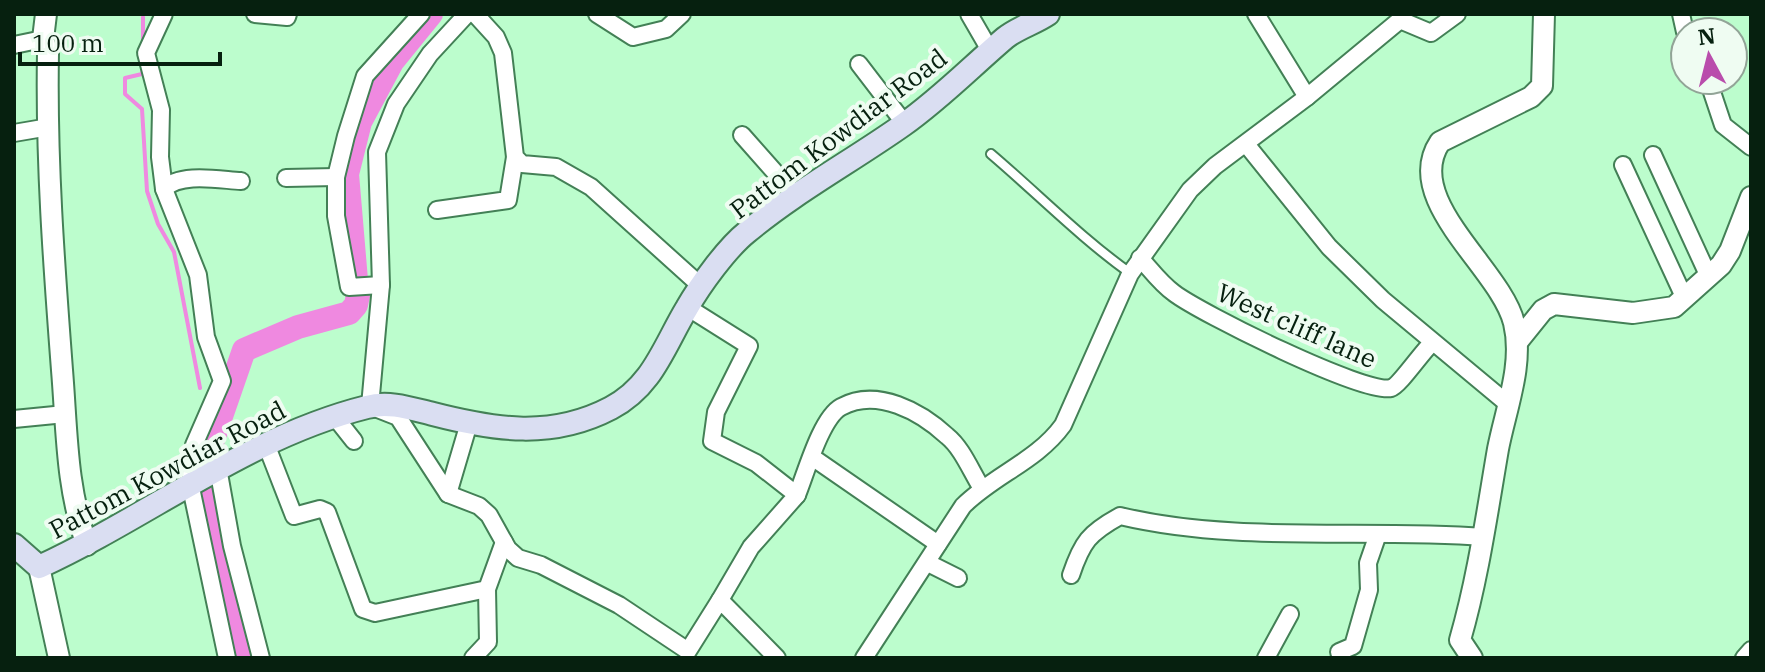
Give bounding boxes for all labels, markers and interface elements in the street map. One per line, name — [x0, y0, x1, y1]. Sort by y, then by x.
scale bar — [20, 16, 220, 66]
north arrow — [1669, 16, 1749, 96]
text: N — [1696, 20, 1717, 51]
text: 100 m — [32, 27, 104, 59]
street label: Pattom Kowdiar Road — [723, 40, 953, 226]
street label: West cliff lane — [1212, 275, 1382, 375]
street label: Pattom Kowdiar Road — [43, 392, 291, 546]

